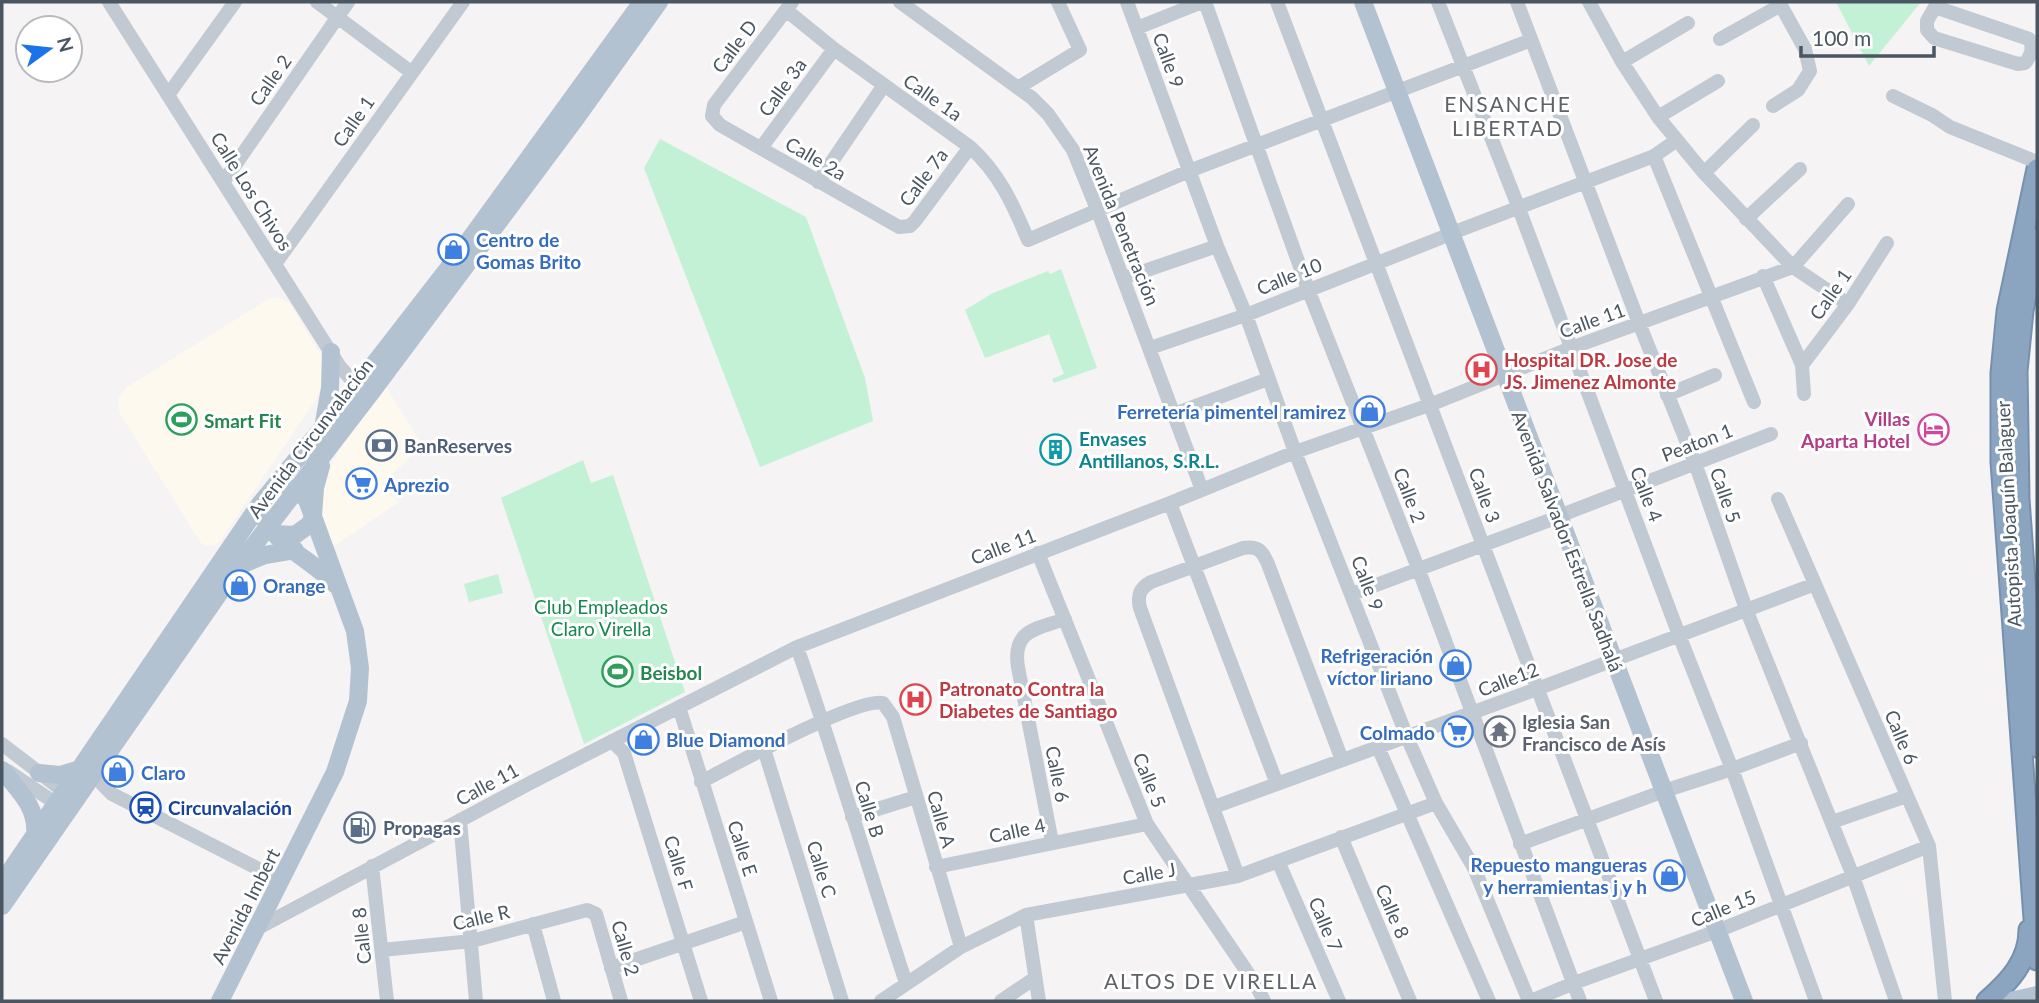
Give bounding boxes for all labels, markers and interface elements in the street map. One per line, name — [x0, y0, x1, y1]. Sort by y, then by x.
north arrow — [14, 14, 84, 84]
scale bar — [1801, 14, 1934, 58]
street label: Calle D — [707, 15, 761, 77]
text: 100 m — [1812, 25, 1871, 50]
street label: Calle 9 — [1148, 29, 1190, 91]
text: N — [53, 34, 79, 55]
street label: Calle 2 — [244, 50, 296, 110]
street label: Calle 3a — [753, 53, 811, 121]
street label: Calle 1a — [899, 69, 967, 125]
street label: Calle 1 — [327, 91, 379, 151]
district label: ENSANCHE LIBERTAD — [1444, 91, 1572, 140]
street label: Calle Los Chivos — [206, 128, 298, 254]
street label: Calle 2a — [781, 131, 851, 185]
street label: Avenida Penetración — [1079, 141, 1165, 309]
street label: Calle 7a — [894, 144, 952, 210]
place label: Centro de Gomas Brito — [476, 228, 581, 273]
shop icon: Centro de Gomas Brito — [436, 233, 470, 267]
street label: Calle 10 — [1253, 253, 1325, 299]
street label: Calle 1 — [1804, 264, 1856, 324]
street label: Calle 11 — [1556, 298, 1628, 342]
place label: Hospital DR. Jose de JS. Jimenez Almonte — [1504, 348, 1677, 393]
hospital icon: Hospital DR. Jose de JS. Jimenez Almonte — [1464, 353, 1498, 387]
street label: Avenida Circunvalación — [243, 354, 377, 522]
shop icon: Ferretería pimentel ramirez — [1352, 394, 1386, 428]
place label: Ferretería pimentel ramirez — [1117, 400, 1346, 423]
street label: Autopista Joaquín Balaguer — [1991, 400, 2025, 628]
sports icon: Smart Fit — [164, 403, 198, 437]
street label: Avenida Salvador Estrella Sadhalá — [1508, 407, 1628, 675]
place label: Villas Aparta Hotel — [1800, 407, 1910, 452]
place label: Smart Fit — [204, 409, 281, 432]
hotel icon: Villas Aparta Hotel — [1916, 412, 1950, 446]
street label: Peaton 1 — [1658, 418, 1736, 466]
place label: Envases Antillanos, S.R.L. — [1078, 427, 1219, 472]
bank icon: BanReserves — [364, 428, 398, 462]
building icon: Envases Antillanos, S.R.L. — [1039, 432, 1073, 466]
place label: BanReserves — [404, 434, 512, 457]
street label: Calle 4 — [1626, 463, 1668, 525]
street label: Calle 2 — [1389, 464, 1431, 526]
street label: Calle 3 — [1464, 464, 1506, 526]
street label: Calle 5 — [1706, 464, 1746, 526]
supermarket icon: Aprezio — [344, 467, 378, 501]
place label: Aprezio — [383, 473, 449, 496]
street label: Calle 11 — [967, 523, 1039, 569]
street label: Calle 9 — [1347, 552, 1389, 614]
shop icon: Orange — [223, 568, 257, 602]
place label: Orange — [263, 574, 326, 597]
park label: Club Empleados Claro Virella — [534, 595, 668, 640]
place label: Refrigeración víctor liriano — [1320, 644, 1433, 689]
shop icon: Refrigeración víctor liriano — [1439, 649, 1473, 683]
sports icon: Beisbol — [600, 655, 634, 689]
street label: Calle12 — [1474, 657, 1542, 701]
place label: Beisbol — [640, 661, 702, 684]
place label: Patronato Contra la Diabetes de Santiago — [939, 677, 1117, 722]
hospital icon: Patronato Contra la Diabetes de Santiago — [899, 682, 933, 716]
street label: Calle 6 — [1880, 706, 1924, 768]
place label: Iglesia San Francisco de Asís — [1522, 710, 1666, 755]
supermarket icon: Colmado — [1441, 715, 1475, 749]
temple icon: Iglesia San Francisco de Asís — [1482, 715, 1516, 749]
place label: Colmado — [1360, 721, 1435, 744]
shop icon: Blue Diamond — [626, 722, 660, 756]
place label: Blue Diamond — [666, 728, 786, 751]
street label: Calle 6 — [1041, 744, 1075, 804]
street label: Calle 5 — [1129, 749, 1171, 811]
shop icon: Claro — [101, 755, 135, 789]
street label: Calle 11 — [452, 758, 522, 810]
place label: Claro — [141, 761, 186, 784]
street label: Calle B — [850, 778, 890, 840]
street label: Calle A — [923, 788, 961, 850]
station icon: Circunvalación — [128, 790, 162, 824]
place label: Circunvalación — [168, 796, 292, 819]
fuel station icon: Propagas — [343, 810, 377, 844]
street label: Calle 4 — [987, 813, 1047, 847]
place label: Propagas — [383, 816, 461, 839]
street label: Calle E — [723, 817, 763, 879]
street label: Calle F — [660, 833, 698, 894]
street label: Calle C — [802, 838, 842, 901]
street label: Avenida Imbert — [206, 844, 284, 968]
place label: Repuesto mangueras y herramientas j y h — [1471, 853, 1647, 898]
street label: Calle J — [1121, 857, 1177, 889]
shop icon: Repuesto mangueras y herramientas j y h — [1653, 858, 1687, 892]
street label: Calle 8 — [1371, 880, 1415, 942]
street label: Calle 15 — [1687, 885, 1759, 931]
street label: Calle 7 — [1304, 893, 1348, 955]
street label: Calle R — [450, 899, 512, 935]
street label: Calle 8 — [347, 906, 375, 966]
street label: Calle 2 — [607, 917, 645, 979]
district label: ALTOS DE VIRELLA — [1104, 968, 1318, 993]

